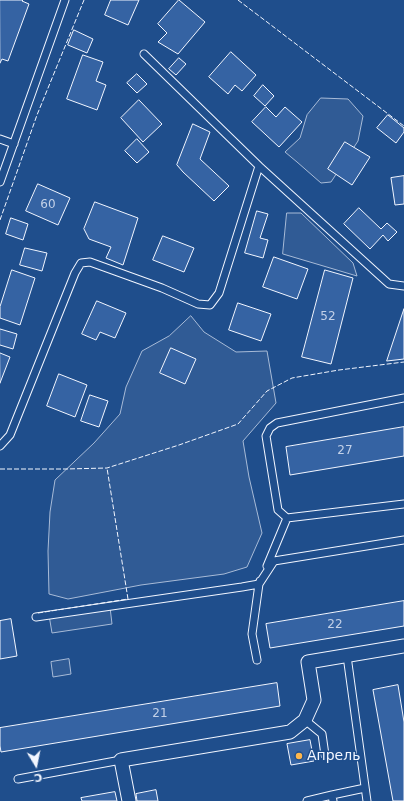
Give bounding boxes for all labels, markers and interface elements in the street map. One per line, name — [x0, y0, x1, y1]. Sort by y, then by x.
house number: 60 — [40, 198, 56, 212]
house number: 52 — [320, 310, 336, 324]
house number: 27 — [337, 444, 353, 458]
house number: 22 — [327, 618, 343, 632]
house number: 21 — [152, 707, 168, 721]
north arrow — [16, 745, 56, 785]
place label: Апрель — [307, 748, 360, 764]
marker: Апрель — [294, 751, 304, 761]
text: С — [33, 770, 43, 784]

